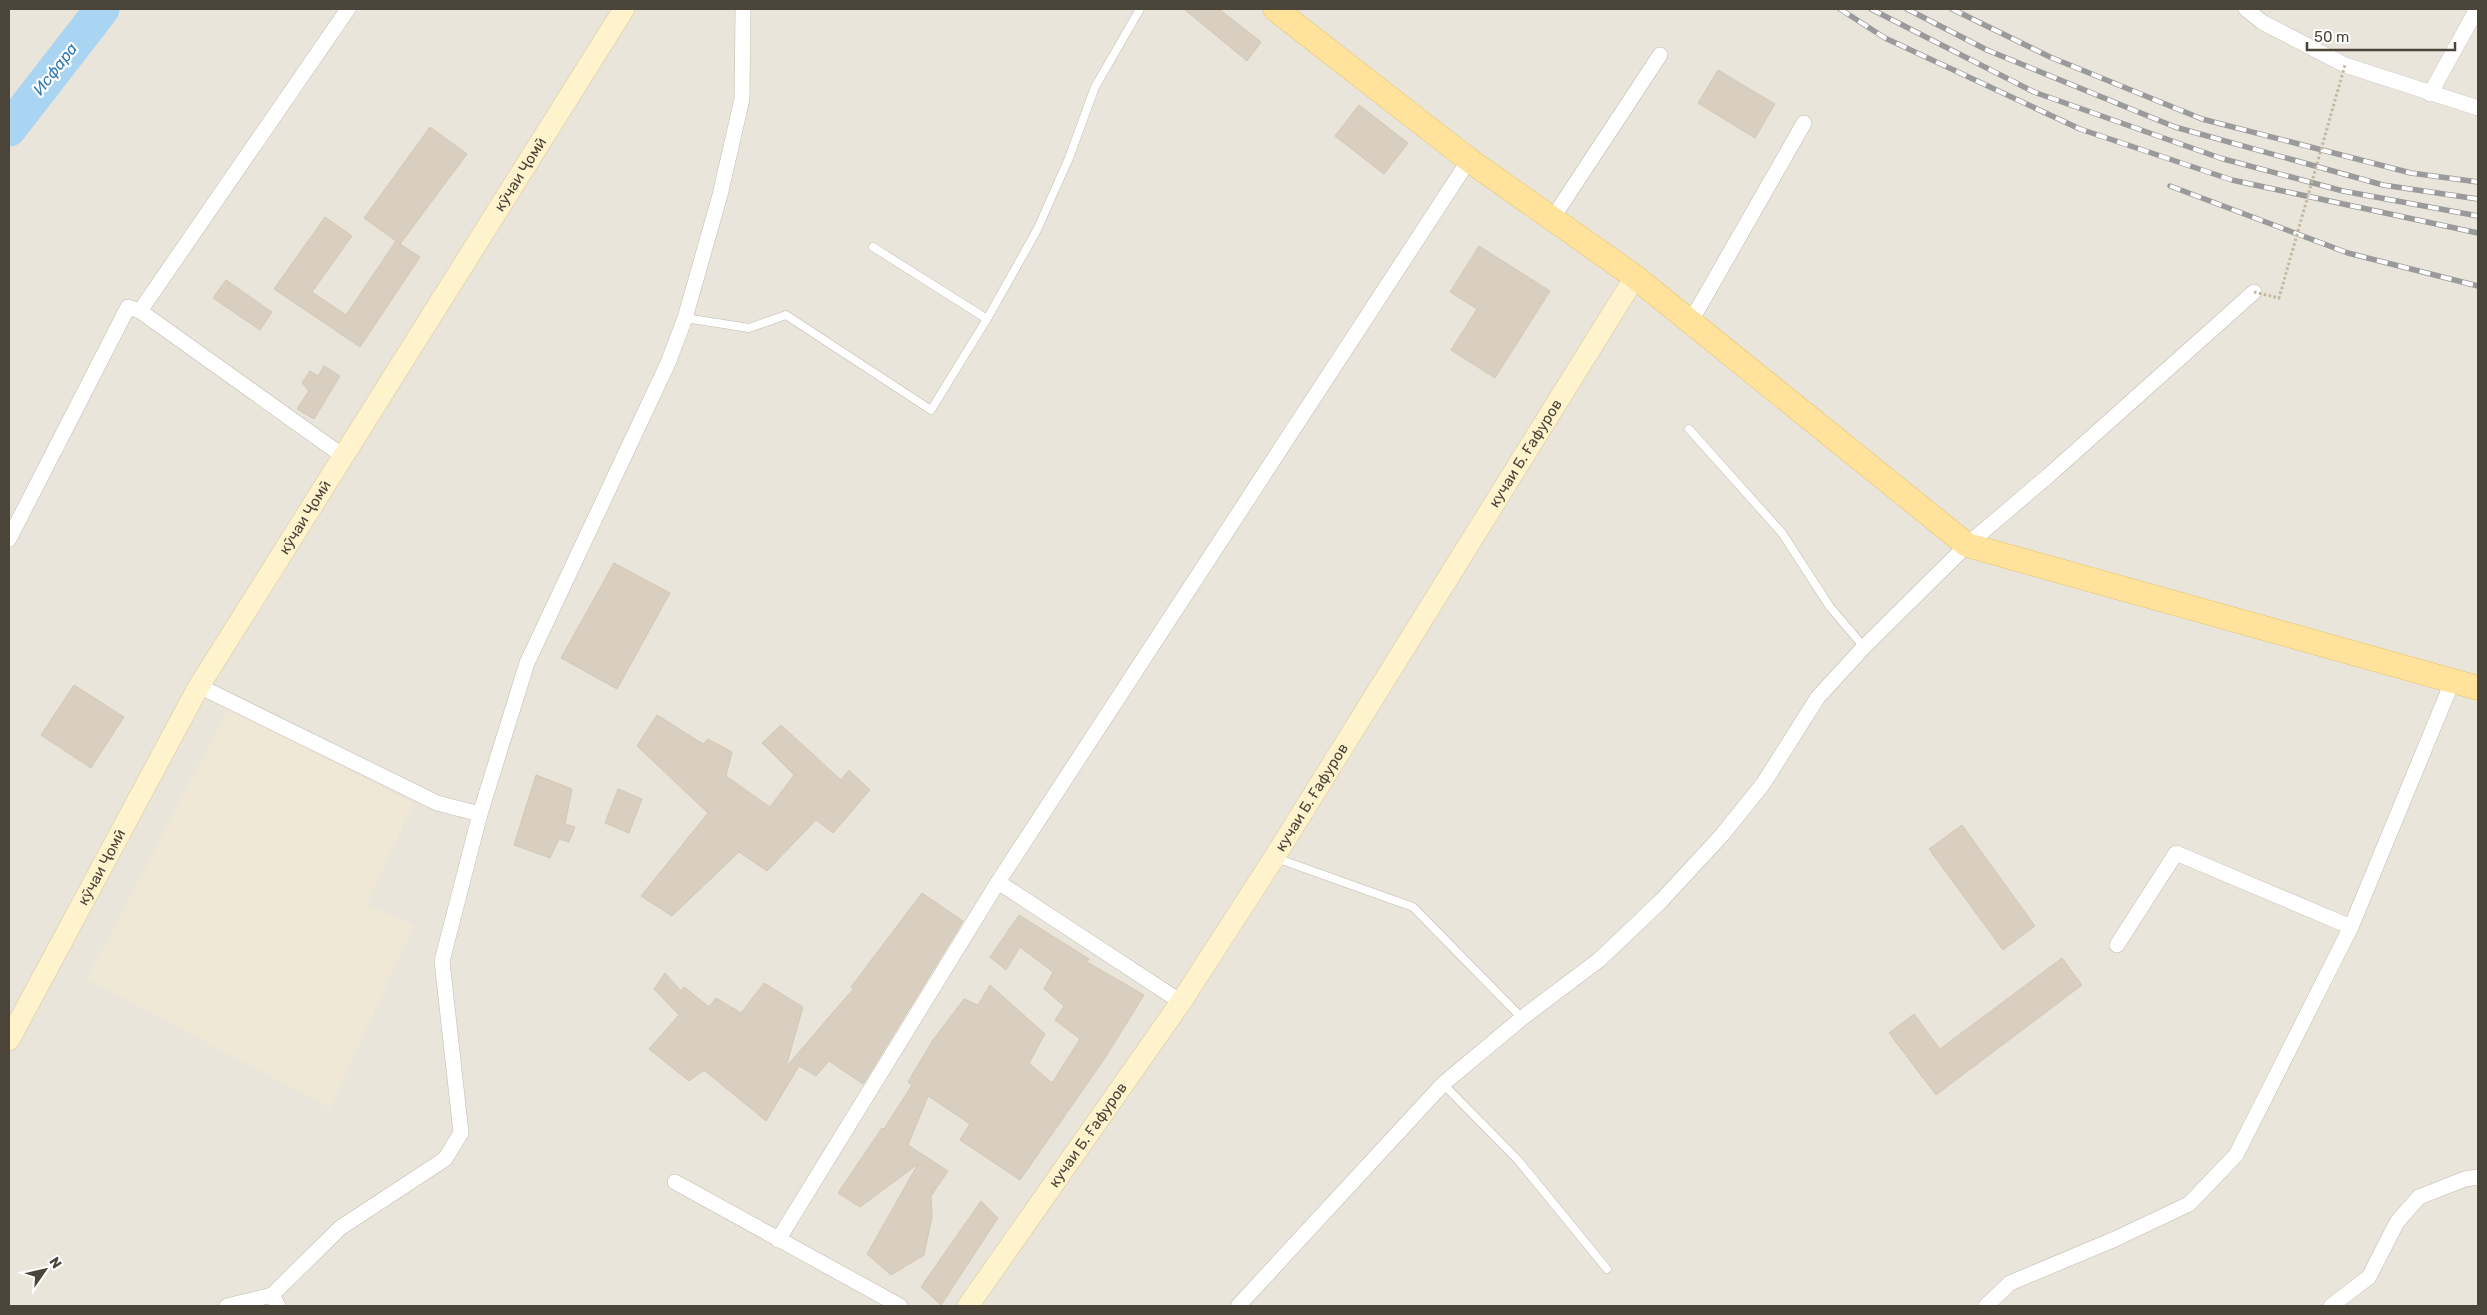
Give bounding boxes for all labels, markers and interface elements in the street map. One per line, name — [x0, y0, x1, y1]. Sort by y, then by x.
scale bar — [2307, 20, 2454, 52]
text: 50 m — [2314, 28, 2349, 46]
water label: Исфара — [29, 39, 81, 99]
street label: кӯчаи Ҷомӣ — [490, 134, 550, 215]
street label: кучаи Б. Ғафуров — [1485, 396, 1566, 511]
street label: кӯчаи Ҷомӣ — [275, 477, 335, 558]
street label: кучаи Б. Ғафуров — [1271, 740, 1352, 855]
street label: кӯчаи Ҷомӣ — [74, 826, 129, 908]
street label: кучаи Б. Ғафуров — [1045, 1079, 1131, 1191]
north arrow — [20, 1245, 70, 1295]
text: N — [45, 1254, 65, 1272]

